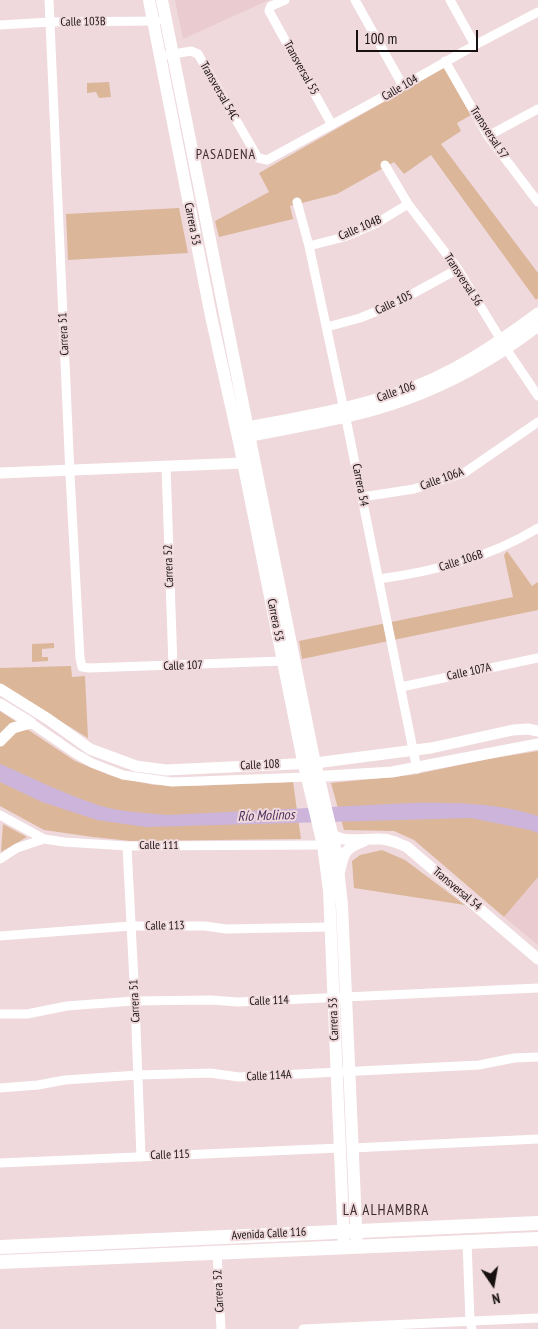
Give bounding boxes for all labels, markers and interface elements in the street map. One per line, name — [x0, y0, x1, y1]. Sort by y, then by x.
street label: Calle 103B — [60, 14, 106, 30]
scale bar — [358, 20, 480, 52]
text: 100 m — [364, 29, 397, 48]
street label: Transversal 55 — [280, 38, 322, 98]
street label: Transversal 54C — [196, 59, 242, 123]
street label: Calle 104 — [379, 72, 421, 104]
street label: Transversal 57 — [467, 104, 511, 162]
district label: PASADENA — [195, 147, 257, 163]
street label: Carrera 53 — [181, 201, 203, 247]
street label: Calle 104B — [336, 213, 384, 243]
street label: Transversal 56 — [441, 251, 485, 309]
street label: Calle 105 — [373, 288, 415, 318]
street label: Carrera 51 — [56, 312, 72, 356]
street label: Calle 106 — [375, 379, 417, 405]
street label: Carrera 54 — [349, 462, 371, 508]
street label: Calle 106A — [418, 465, 466, 493]
street label: Carrera 52 — [161, 544, 177, 588]
street label: Calle 106B — [437, 547, 485, 575]
street label: Carrera 53 — [264, 597, 286, 643]
street label: Calle 107 — [163, 658, 203, 674]
street label: Calle 107A — [446, 660, 492, 684]
street label: Calle 108 — [240, 757, 280, 773]
water label: Río Molinos — [237, 807, 295, 825]
street label: Calle 111 — [139, 839, 179, 853]
street label: Transversal 54 — [430, 864, 484, 914]
street label: Calle 113 — [145, 918, 185, 934]
street label: Carrera 51 — [127, 979, 143, 1023]
street label: Calle 114 — [249, 993, 289, 1009]
street label: Carrera 53 — [326, 997, 342, 1041]
street label: Calle 114A — [246, 1068, 292, 1084]
street label: Calle 115 — [150, 1147, 190, 1163]
district label: LA ALHAMBRA — [341, 1202, 431, 1220]
street label: Avenida Calle 116 — [231, 1225, 307, 1243]
north arrow — [468, 1259, 518, 1309]
street label: Carrera 52 — [211, 1269, 227, 1313]
text: N — [491, 1289, 502, 1308]

